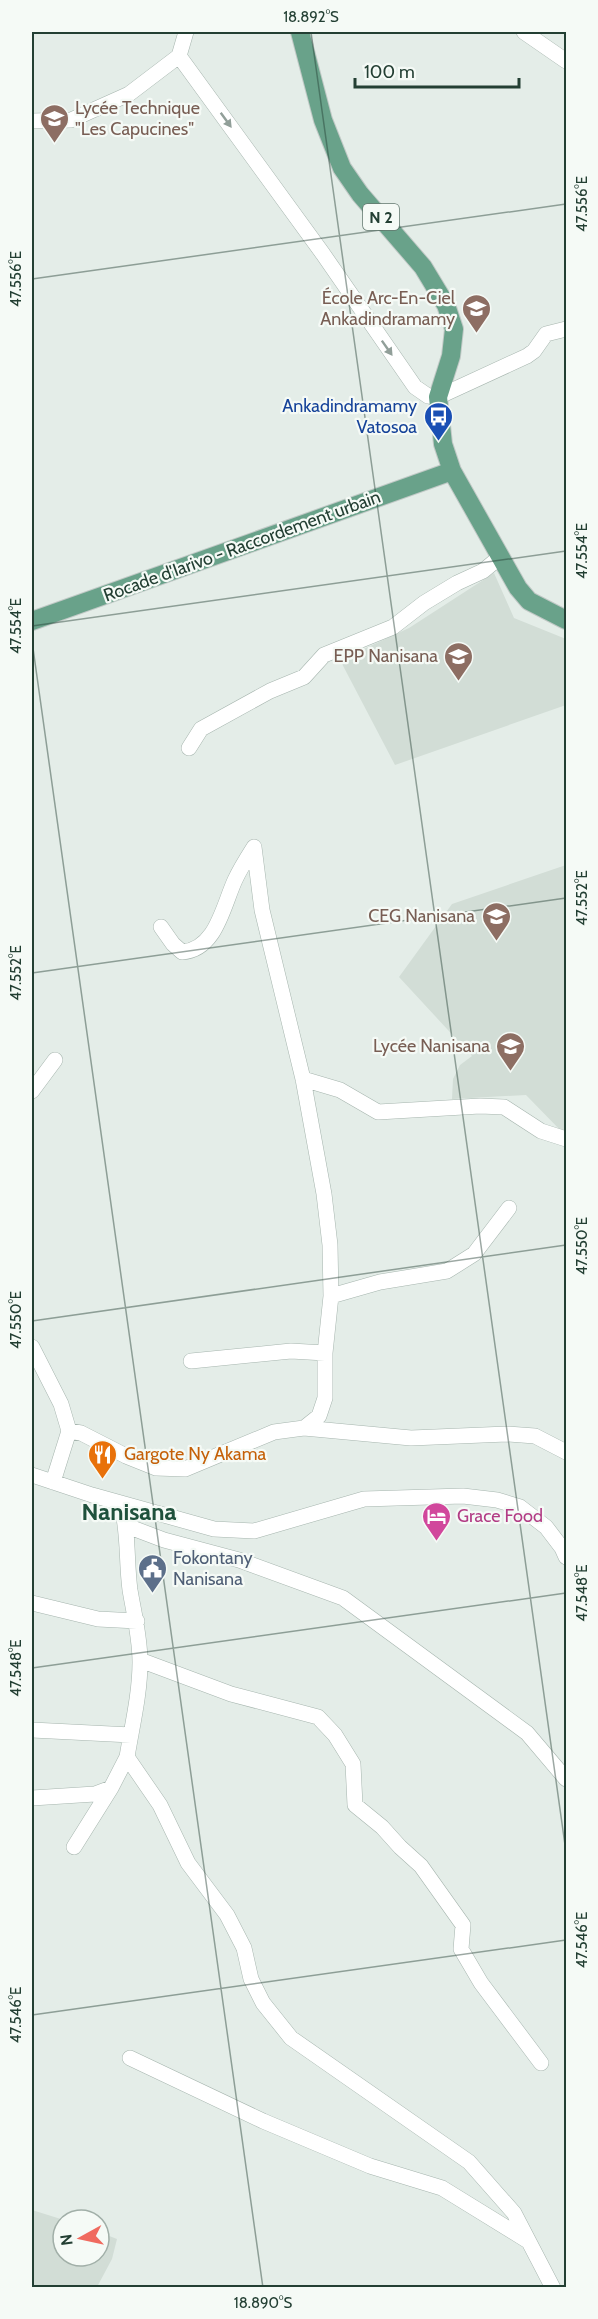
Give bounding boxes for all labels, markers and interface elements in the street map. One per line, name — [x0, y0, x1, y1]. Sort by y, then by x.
text: 18.892°S — [283, 8, 339, 26]
scale bar — [355, 51, 518, 89]
text: 100 m — [364, 61, 415, 83]
place label: Lycée Technique "Les Capucines" — [75, 97, 200, 140]
school or university icon: Lycée Technique "Les Capucines" — [38, 102, 70, 144]
one-way arrow — [220, 112, 232, 128]
text: 47.556°E — [573, 176, 591, 232]
road number: N 2 — [363, 204, 399, 230]
text: 47.556°E — [7, 251, 25, 307]
place label: École Arc-En-Ciel Ankadindramamy — [320, 287, 456, 330]
school or university icon: École Arc-En-Ciel Ankadindramamy — [460, 292, 492, 334]
one-way arrow — [381, 340, 392, 356]
place label: Ankadindramamy Vatosoa — [282, 395, 417, 438]
bus stop icon: Ankadindramamy Vatosoa — [422, 400, 454, 442]
street label: Rocade d'Iarivo - Raccordement urbain — [100, 486, 384, 606]
text: 47.554°E — [573, 523, 591, 579]
text: 47.554°E — [7, 598, 25, 654]
school or university icon: EPP Nanisana — [443, 640, 475, 682]
place label: EPP Nanisana — [334, 645, 438, 667]
text: 47.552°E — [573, 870, 591, 926]
school or university icon: CEG Nanisana — [480, 900, 512, 942]
place label: CEG Nanisana — [368, 905, 475, 927]
text: 47.552°E — [7, 945, 25, 1001]
school or university icon: Lycée Nanisana — [495, 1030, 527, 1072]
place label: Lycée Nanisana — [373, 1035, 490, 1057]
text: 47.550°E — [573, 1217, 591, 1275]
text: 47.550°E — [7, 1291, 25, 1349]
restaurant icon: Gargote Ny Akama — [87, 1438, 119, 1480]
place label: Gargote Ny Akama — [124, 1443, 266, 1465]
district label: Nanisana — [82, 1497, 177, 1526]
hotel icon: Grace Food — [420, 1500, 452, 1542]
place label: Grace Food — [457, 1505, 543, 1527]
place label: Fokontany Nanisana — [173, 1547, 253, 1590]
public building icon: Fokontany Nanisana — [136, 1552, 168, 1594]
text: 47.548°E — [573, 1564, 591, 1622]
text: 47.548°E — [7, 1639, 25, 1697]
text: 47.546°E — [573, 1912, 591, 1968]
text: 47.546°E — [7, 1987, 25, 2043]
north arrow — [51, 2208, 111, 2268]
text: N — [56, 2233, 77, 2247]
text: 18.890°S — [234, 2294, 292, 2312]

